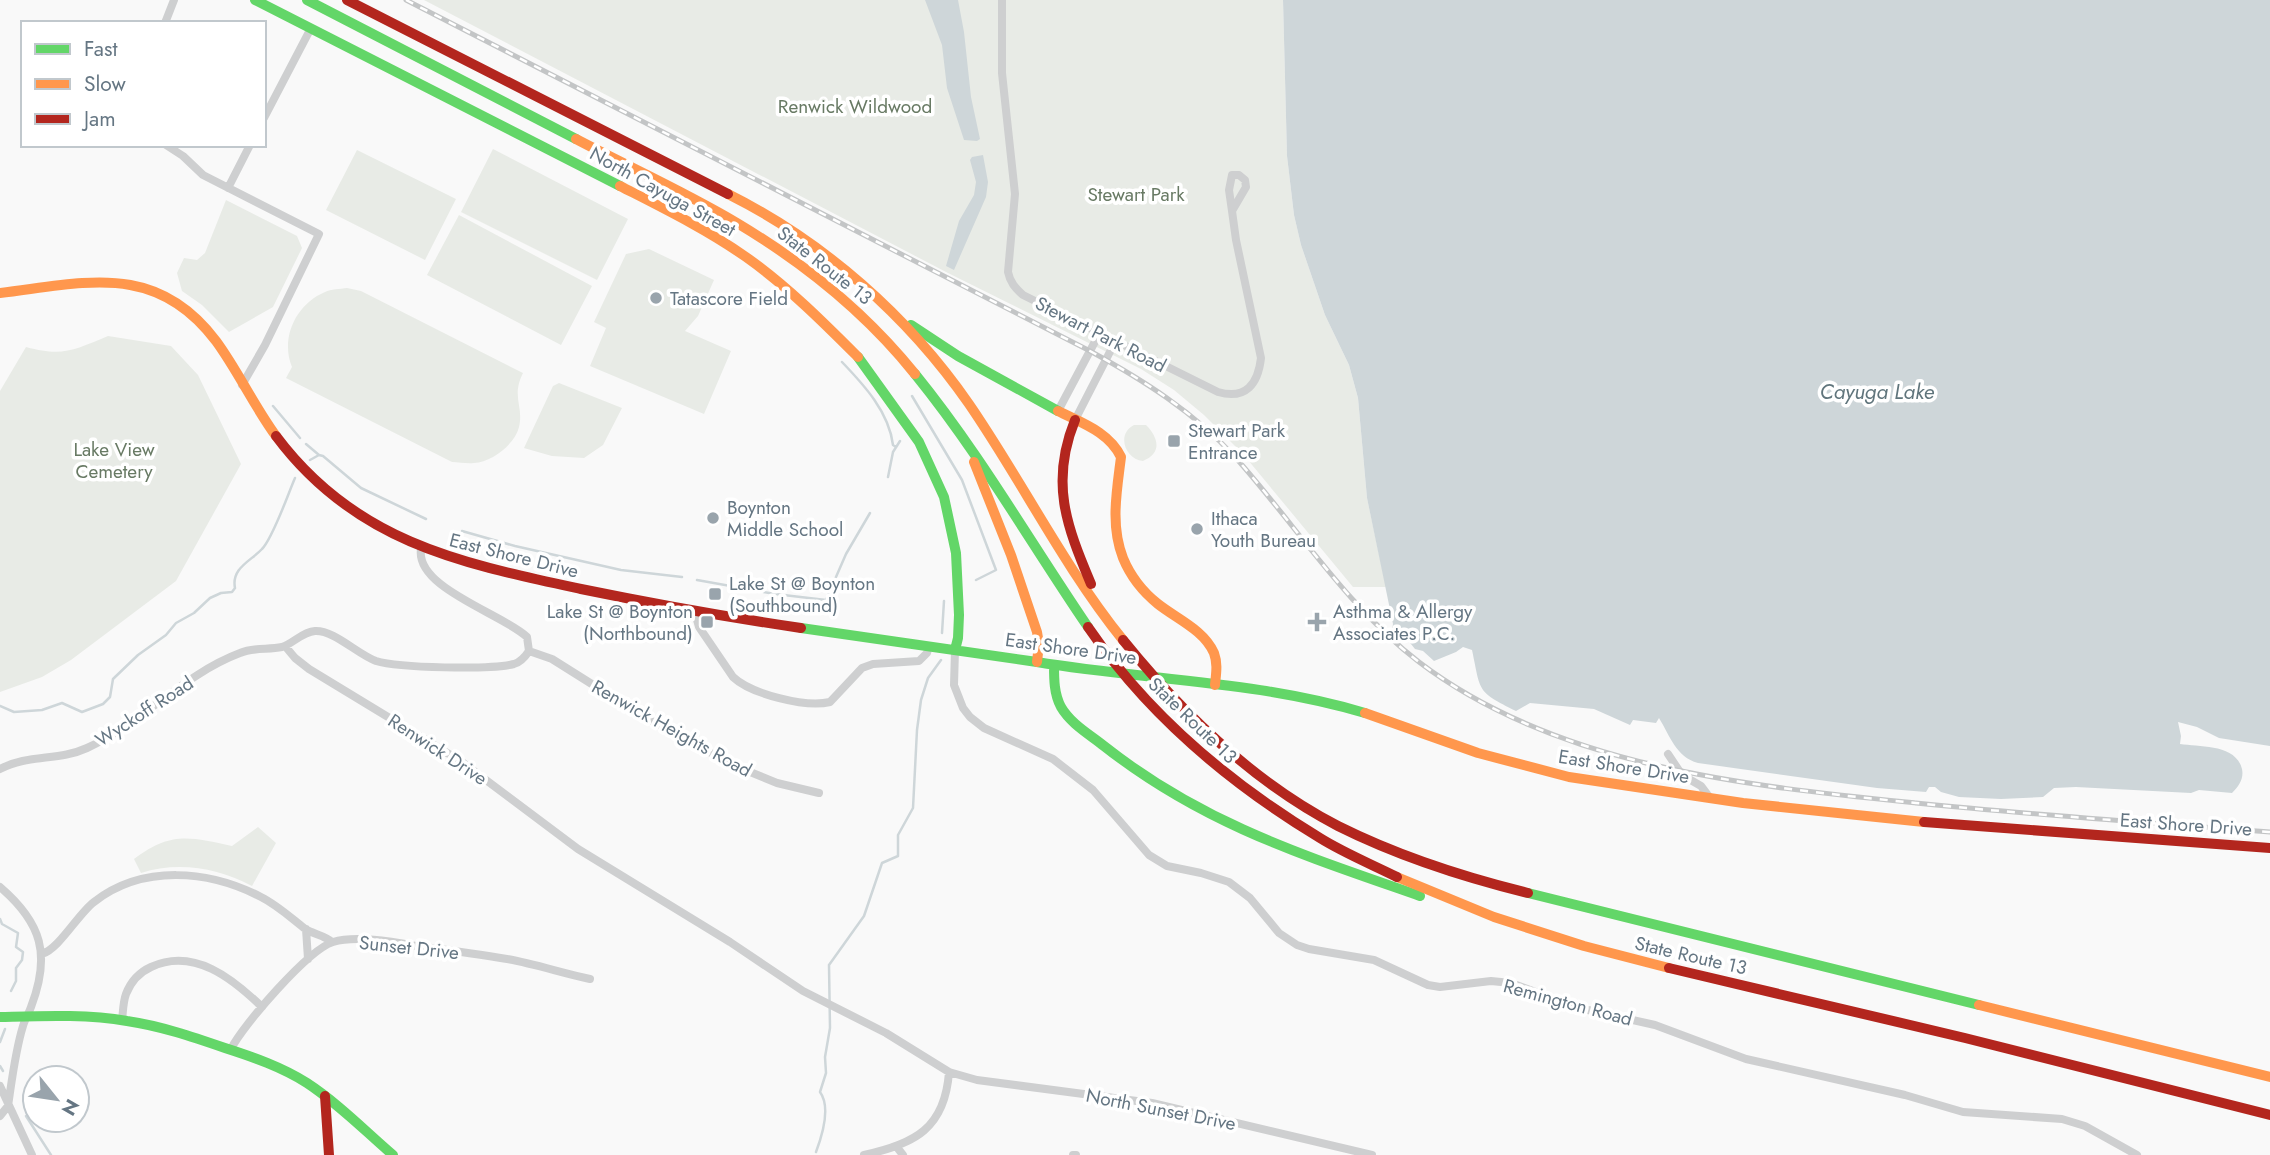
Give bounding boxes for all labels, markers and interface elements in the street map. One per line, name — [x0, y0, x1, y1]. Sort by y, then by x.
legend — [21, 21, 266, 147]
text: Fast — [84, 34, 117, 64]
text: Slow — [84, 69, 126, 99]
park label: Renwick Wildwood — [778, 93, 932, 120]
text: Jam — [81, 104, 116, 134]
street label: North Cayuga Street — [585, 140, 741, 243]
park label: Stewart Park — [1087, 181, 1185, 208]
street label: State Route 13 — [771, 220, 878, 311]
place label: Tatascore Field — [670, 285, 788, 312]
marker: Tatascore Field — [648, 290, 664, 306]
street label: Stewart Park Road — [1031, 290, 1171, 379]
water label: Cayuga Lake — [1820, 377, 1935, 407]
place label: Stewart Park Entrance — [1188, 417, 1286, 466]
marker: Stewart Park Entrance — [1166, 433, 1182, 449]
park label: Lake View Cemetery — [73, 436, 155, 485]
place label: Boynton Middle School — [727, 494, 843, 543]
place label: Ithaca Youth Bureau — [1211, 505, 1316, 554]
marker: Boynton Middle School — [705, 510, 721, 526]
marker: Ithaca Youth Bureau — [1189, 521, 1205, 537]
street label: East Shore Drive — [446, 526, 581, 585]
place label: Lake St @ Boynton (Southbound) — [729, 570, 875, 619]
marker: Lake St @ Boynton (Southbound) — [707, 586, 723, 602]
place label: Lake St @ Boynton (Northbound) — [547, 598, 693, 647]
place label: Asthma & Allergy Associates P.C. — [1333, 598, 1473, 647]
marker: Asthma & Allergy Associates P.C. — [1307, 612, 1327, 632]
marker: Lake St @ Boynton (Northbound) — [699, 614, 715, 630]
street label: East Shore Drive — [1004, 626, 1138, 671]
street label: Wyckoff Road — [90, 670, 199, 753]
street label: State Route 13 — [1142, 671, 1243, 770]
street label: Renwick Heights Road — [587, 673, 757, 784]
street label: Renwick Drive — [383, 707, 493, 792]
street label: East Shore Drive — [1557, 743, 1692, 790]
street label: East Shore Drive — [2119, 806, 2253, 843]
street label: Sunset Drive — [358, 929, 460, 966]
street label: State Route 13 — [1632, 929, 1750, 981]
street label: Remington Road — [1500, 972, 1635, 1033]
north arrow — [21, 1064, 91, 1134]
street label: North Sunset Drive — [1084, 1082, 1238, 1137]
text: N — [55, 1094, 86, 1121]

